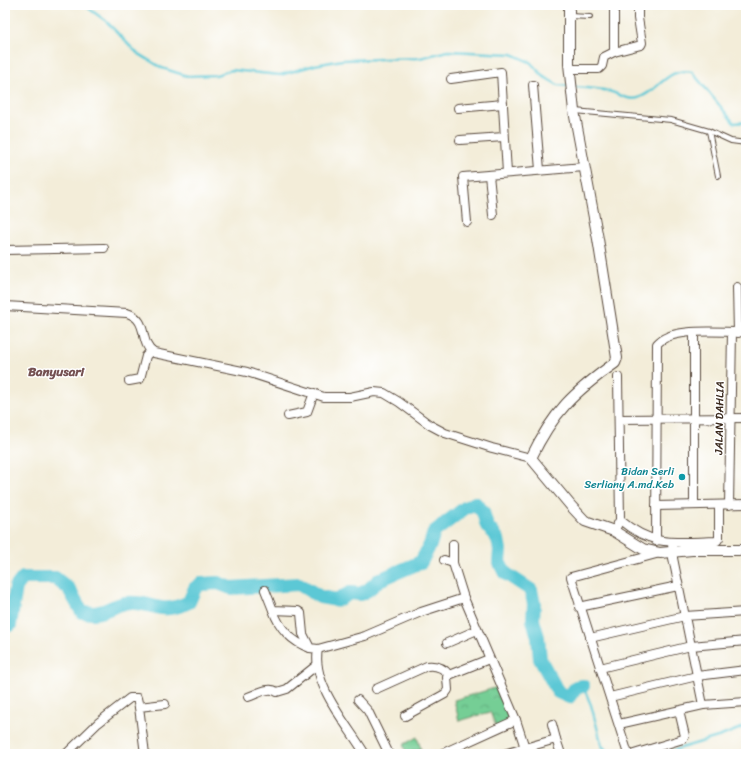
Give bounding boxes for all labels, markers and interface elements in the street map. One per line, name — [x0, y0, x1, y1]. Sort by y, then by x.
district label: Banyusari — [28, 360, 86, 383]
street label: JALAN DAHLIA — [709, 381, 730, 456]
place label: Bidan Serli Serliany A.md.Keb — [584, 462, 675, 494]
marker: Bidan Serli Serliany A.md.Keb — [677, 472, 687, 482]

